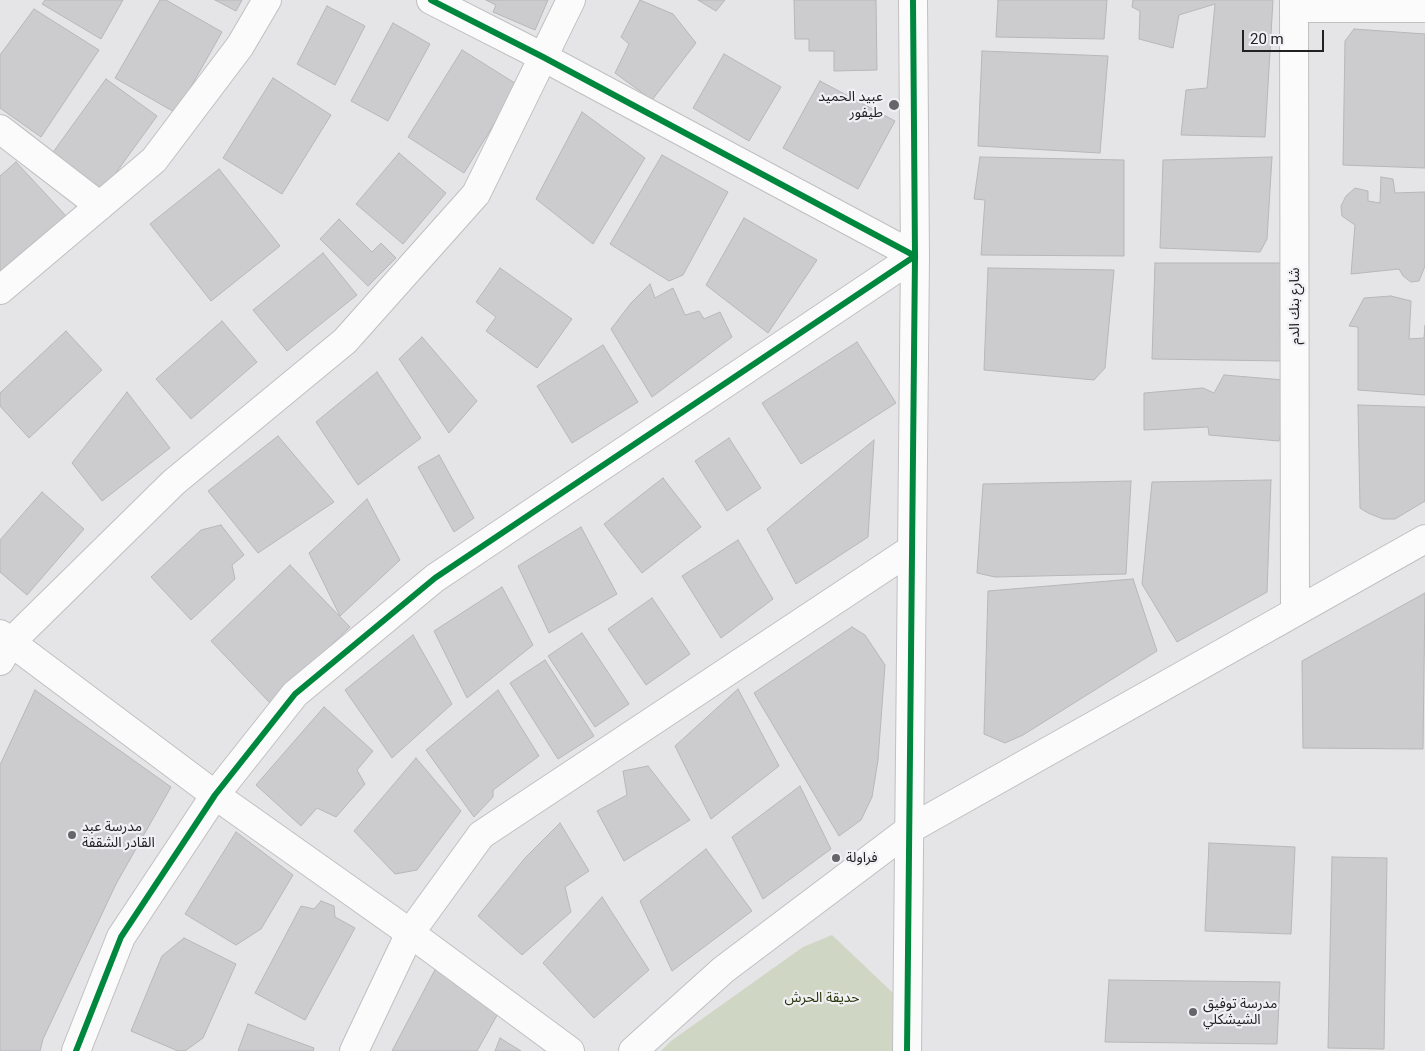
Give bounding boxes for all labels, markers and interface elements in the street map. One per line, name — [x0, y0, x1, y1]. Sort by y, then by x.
scale bar — [1245, 20, 1328, 52]
text: 20 m — [1250, 30, 1284, 48]
place label: عبيد الحميد طيفور — [818, 89, 883, 121]
marker: عبيد الحميد طيفور — [887, 98, 901, 112]
street label: شارع بنك الدم — [1287, 268, 1303, 344]
place label: مدرسة عبد القادر الشقفة — [82, 819, 155, 852]
marker: مدرسة عبد القادر الشقفة — [66, 829, 78, 841]
place label: فراولة — [846, 850, 877, 866]
marker: فراولة — [830, 852, 842, 864]
park label: حديقة الحرش — [784, 990, 860, 1006]
place label: مدرسة توفيق الشيشكلي — [1203, 996, 1277, 1028]
marker: مدرسة توفيق الشيشكلي — [1187, 1006, 1199, 1018]

